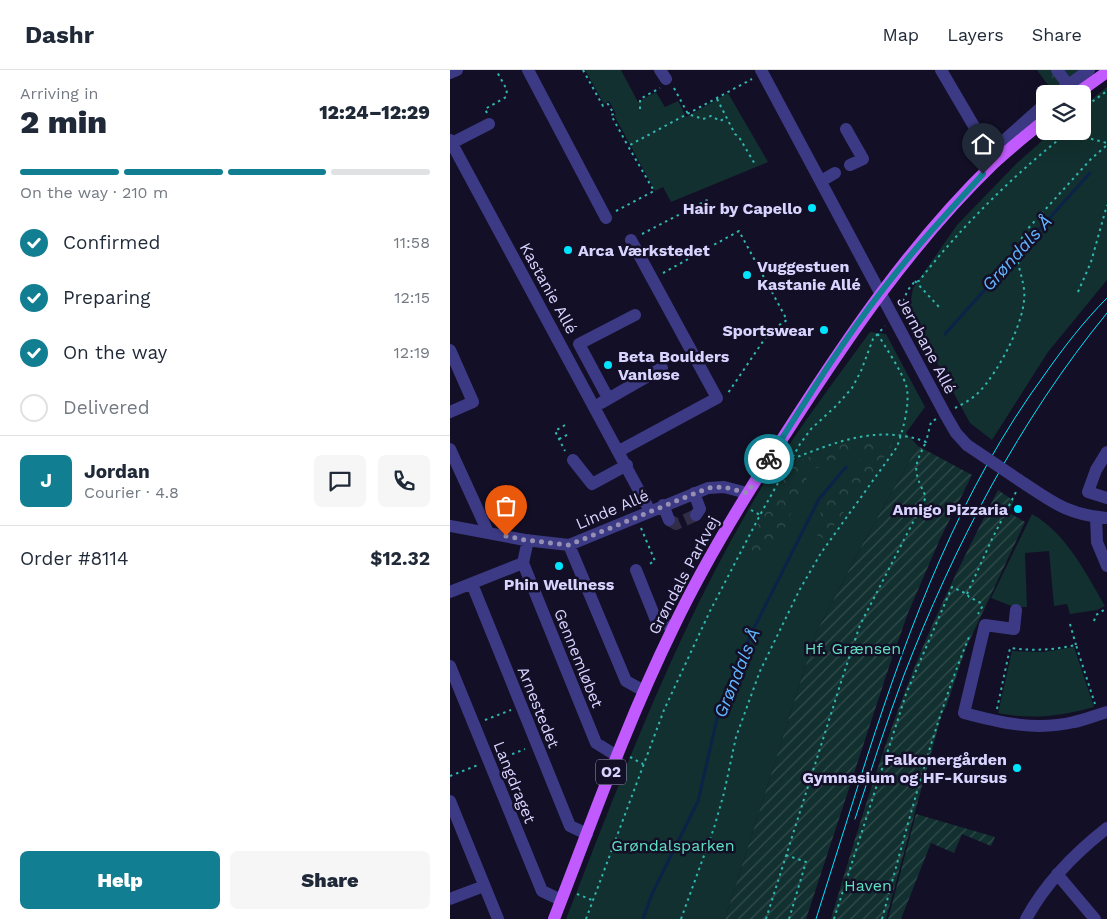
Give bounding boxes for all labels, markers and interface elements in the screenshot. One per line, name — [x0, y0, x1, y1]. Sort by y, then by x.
text: Dashr — [25, 21, 94, 49]
text: Map — [882, 24, 919, 45]
text: Layers — [947, 24, 1004, 45]
text: Share — [1032, 24, 1082, 45]
text: Arriving in — [20, 84, 98, 103]
map controls — [1036, 85, 1091, 140]
button: layers — [1036, 85, 1091, 140]
text: 12:24–12:29 — [319, 101, 430, 124]
text: 2 min — [20, 103, 107, 141]
pin — [962, 123, 1004, 174]
icon: home — [969, 130, 997, 158]
text: On the way · 210 m — [20, 183, 168, 202]
place label: Hair by Capello — [683, 199, 802, 218]
marker: Hair by Capello — [806, 202, 818, 214]
water label: Grøndals Å — [977, 210, 1056, 295]
icon: check — [20, 229, 48, 257]
text: Confirmed — [63, 231, 160, 254]
text: 11:58 — [394, 233, 430, 252]
street label: Kastanie Allé — [516, 239, 581, 337]
place label: Arca Værkstedet — [578, 241, 710, 260]
marker: Arca Værkstedet — [562, 244, 574, 256]
place label: Vuggestuen Kastanie Allé — [757, 257, 861, 294]
marker: Vuggestuen Kastanie Allé — [741, 269, 753, 281]
icon: check — [20, 284, 48, 312]
text: Preparing — [63, 286, 150, 309]
text: 12:15 — [394, 288, 430, 307]
street label: Jernbane Allé — [893, 293, 960, 397]
place label: Sportswear — [722, 321, 814, 340]
marker: Sportswear — [818, 324, 830, 336]
icon: check — [20, 339, 48, 367]
text: On the way — [63, 341, 167, 364]
text: 12:19 — [394, 343, 430, 362]
place label: Beta Boulders Vanløse — [618, 347, 730, 384]
marker: Beta Boulders Vanløse — [602, 359, 614, 371]
text: Delivered — [63, 396, 150, 419]
courier — [744, 434, 794, 484]
icon: bike — [755, 445, 783, 473]
button: chat — [314, 455, 366, 507]
button: phone — [378, 455, 430, 507]
text: Jordan — [84, 460, 150, 483]
text: J — [40, 469, 52, 492]
text: Courier · 4.8 — [84, 483, 179, 502]
pin — [485, 485, 527, 536]
street label: Linde Allé — [573, 486, 652, 533]
icon: bag — [492, 492, 520, 520]
place label: Amigo Pizzaria — [892, 500, 1009, 519]
marker: Amigo Pizzaria — [1012, 503, 1024, 515]
street label: Grøndals Parkvej — [644, 513, 723, 638]
text: Order #8114 — [20, 547, 129, 570]
text: $12.32 — [370, 547, 430, 570]
marker: Phin Wellness — [553, 560, 565, 572]
place label: Phin Wellness — [504, 575, 615, 594]
street label: Gennemløbet — [550, 606, 607, 711]
water label: Grøndals Å — [709, 625, 764, 721]
park label: Hf. Grænsen — [805, 639, 901, 658]
street label: Arnestedet — [514, 664, 564, 751]
street label: Langdraget — [490, 738, 540, 826]
place label: Falkonergården Gymnasium og HF-Kursus — [802, 750, 1007, 787]
road number: O2 — [596, 760, 626, 784]
marker: Falkonergården Gymnasium og HF-Kursus — [1011, 762, 1023, 774]
park label: Grøndalsparken — [611, 836, 735, 855]
button: Help — [20, 851, 220, 909]
button: Share — [230, 851, 430, 909]
park label: Haven — [844, 876, 892, 895]

